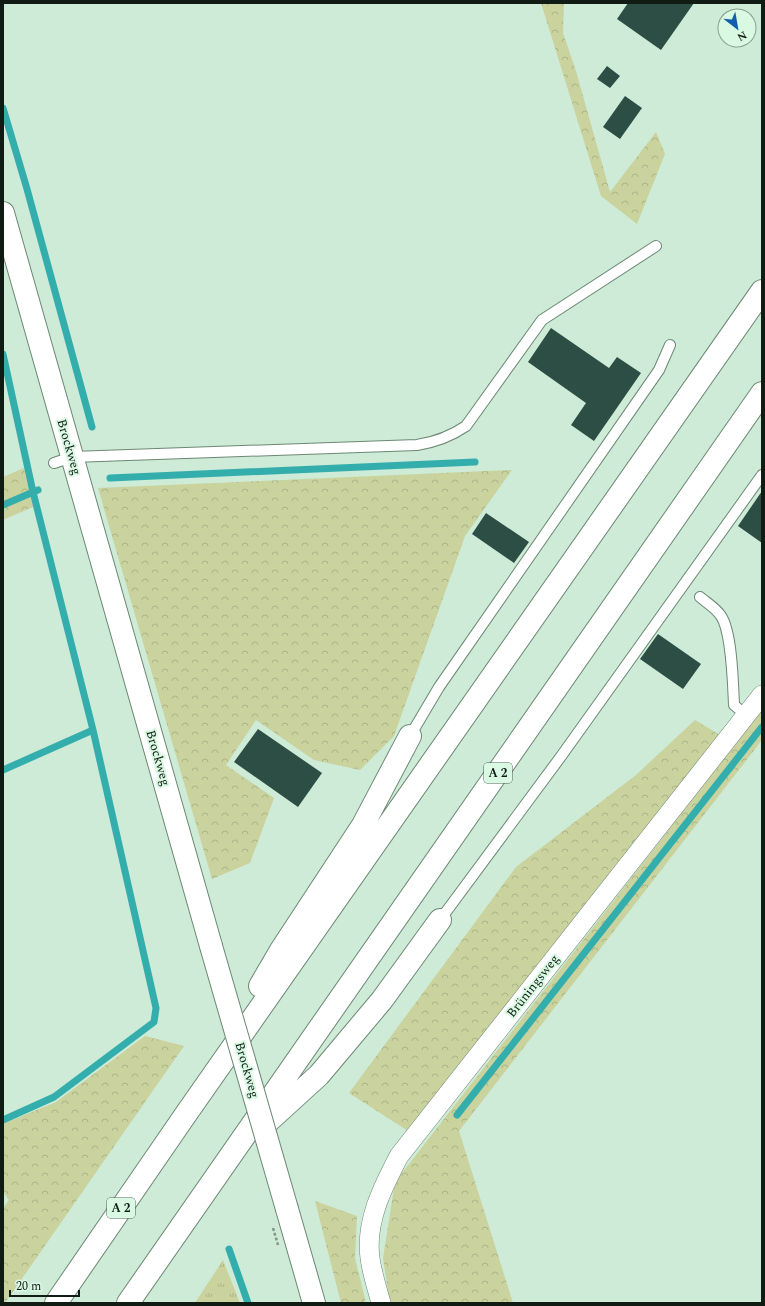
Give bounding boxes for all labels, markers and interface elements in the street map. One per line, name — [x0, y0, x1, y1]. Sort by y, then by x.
north arrow — [717, 8, 757, 48]
text: N — [734, 27, 750, 46]
street label: Brockweg — [51, 417, 87, 477]
street label: Brockweg — [140, 728, 176, 788]
road number: A 2 — [484, 763, 512, 783]
street label: Brüningsweg — [502, 950, 564, 1022]
street label: Brockweg — [229, 1040, 265, 1100]
road number: A 2 — [107, 1198, 135, 1218]
scale bar — [10, 1272, 79, 1298]
text: 20 m — [16, 1277, 41, 1296]

